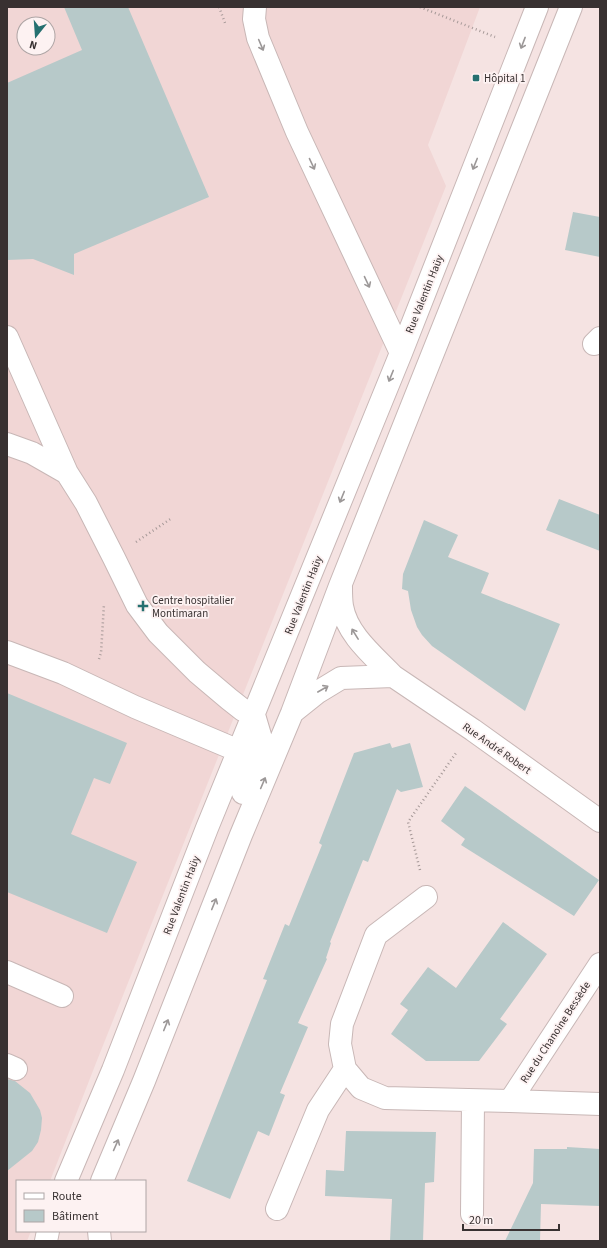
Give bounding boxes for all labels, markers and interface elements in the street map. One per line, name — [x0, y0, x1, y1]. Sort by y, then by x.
north arrow — [16, 16, 56, 56]
text: N — [28, 37, 39, 53]
one-way arrow — [518, 37, 526, 49]
one-way arrow — [258, 39, 265, 51]
place label: Hôpital 1 — [484, 71, 525, 86]
marker: Hôpital 1 — [471, 73, 481, 83]
one-way arrow — [309, 158, 316, 170]
one-way arrow — [471, 158, 479, 170]
street label: Rue Valentin Haüy — [402, 253, 447, 336]
one-way arrow — [364, 276, 371, 288]
one-way arrow — [387, 370, 395, 382]
one-way arrow — [338, 490, 346, 502]
street label: Rue Valentin Haüy — [281, 554, 326, 637]
place label: Centre hospitalier Montimaran — [152, 593, 234, 621]
marker: Centre hospitalier Montimaran — [137, 600, 149, 612]
one-way arrow — [351, 629, 359, 640]
one-way arrow — [317, 684, 329, 692]
street label: Rue André Robert — [459, 719, 534, 778]
one-way arrow — [259, 778, 267, 790]
street label: Rue Valentin Haüy — [159, 853, 203, 937]
one-way arrow — [211, 899, 219, 911]
street label: Rue du Chanoine Bessède — [517, 978, 594, 1086]
one-way arrow — [163, 1019, 171, 1031]
one-way arrow — [113, 1139, 121, 1151]
legend — [16, 1180, 146, 1232]
text: Route — [52, 1188, 82, 1205]
scale bar — [463, 1206, 559, 1232]
text: Bâtiment — [52, 1208, 98, 1225]
text: 20 m — [469, 1212, 493, 1229]

